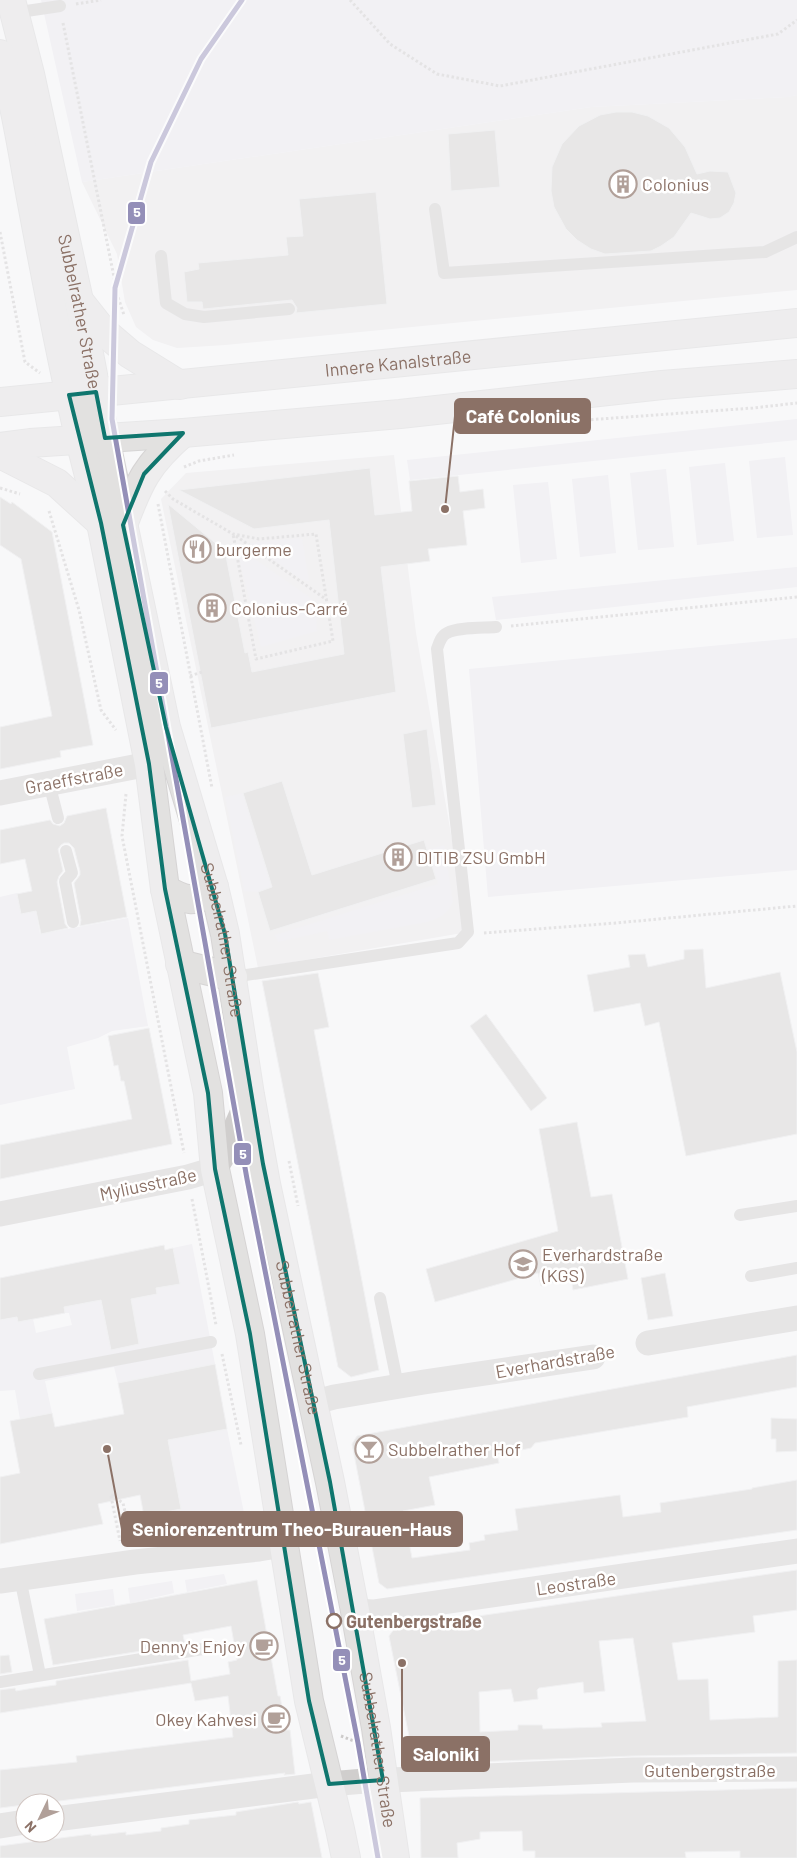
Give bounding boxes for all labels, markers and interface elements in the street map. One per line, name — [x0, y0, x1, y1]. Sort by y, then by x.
building icon: Colonius — [608, 169, 638, 199]
place label: Colonius — [642, 173, 709, 195]
line badge: 5 — [127, 201, 146, 225]
text: 5 — [133, 203, 141, 220]
street label: Subbelrather Straße — [54, 232, 106, 391]
street label: Innere Kanalstraße — [324, 344, 472, 381]
callout: Café Colonius — [455, 399, 590, 433]
text: Café Colonius — [466, 404, 580, 427]
restaurant icon: burgerme — [182, 534, 212, 564]
place label: burgerme — [216, 538, 292, 560]
building icon: Colonius-Carré — [197, 593, 227, 623]
place label: Colonius-Carré — [231, 597, 348, 619]
line badge: 5 — [149, 671, 169, 695]
text: 5 — [155, 674, 163, 691]
street label: Graeffstraße — [23, 758, 125, 798]
building icon: DITIB ZSU GmbH — [383, 842, 413, 872]
place label: DITIB ZSU GmbH — [417, 846, 546, 868]
street label: Subbelrather Straße — [196, 860, 249, 1019]
line badge: 5 — [233, 1142, 252, 1166]
text: 5 — [239, 1145, 247, 1162]
street label: Myliusstraße — [98, 1163, 198, 1205]
place label: Everhardstraße (KGS) — [541, 1243, 663, 1286]
school or university icon: Everhardstraße (KGS) — [508, 1249, 538, 1279]
street label: Subbelrather Straße — [272, 1258, 326, 1417]
street label: Everhardstraße — [494, 1340, 616, 1382]
bar icon: Subbelrather Hof — [354, 1434, 384, 1464]
place label: Subbelrather Hof — [388, 1438, 521, 1460]
callout: Seniorenzentrum Theo-Burauen-Haus — [122, 1512, 462, 1546]
text: Seniorenzentrum Theo-Burauen-Haus — [132, 1517, 452, 1540]
street label: Leostraße — [535, 1567, 617, 1599]
place label: Gutenbergstraße — [346, 1610, 482, 1632]
marker: Gutenbergstraße — [326, 1613, 342, 1629]
cafe icon: Denny's Enjoy — [249, 1631, 279, 1661]
place label: Denny's Enjoy — [140, 1635, 245, 1657]
line badge: 5 — [332, 1648, 351, 1672]
text: 5 — [338, 1651, 346, 1668]
street label: Subbelrather Straße — [355, 1670, 401, 1829]
cafe icon: Okey Kahvesi — [261, 1704, 291, 1734]
place label: Okey Kahvesi — [155, 1708, 257, 1730]
callout: Saloniki — [402, 1737, 489, 1771]
text: Saloniki — [413, 1742, 479, 1765]
street label: Gutenbergstraße — [644, 1759, 776, 1781]
north arrow — [15, 1793, 65, 1843]
text: N — [21, 1818, 40, 1836]

